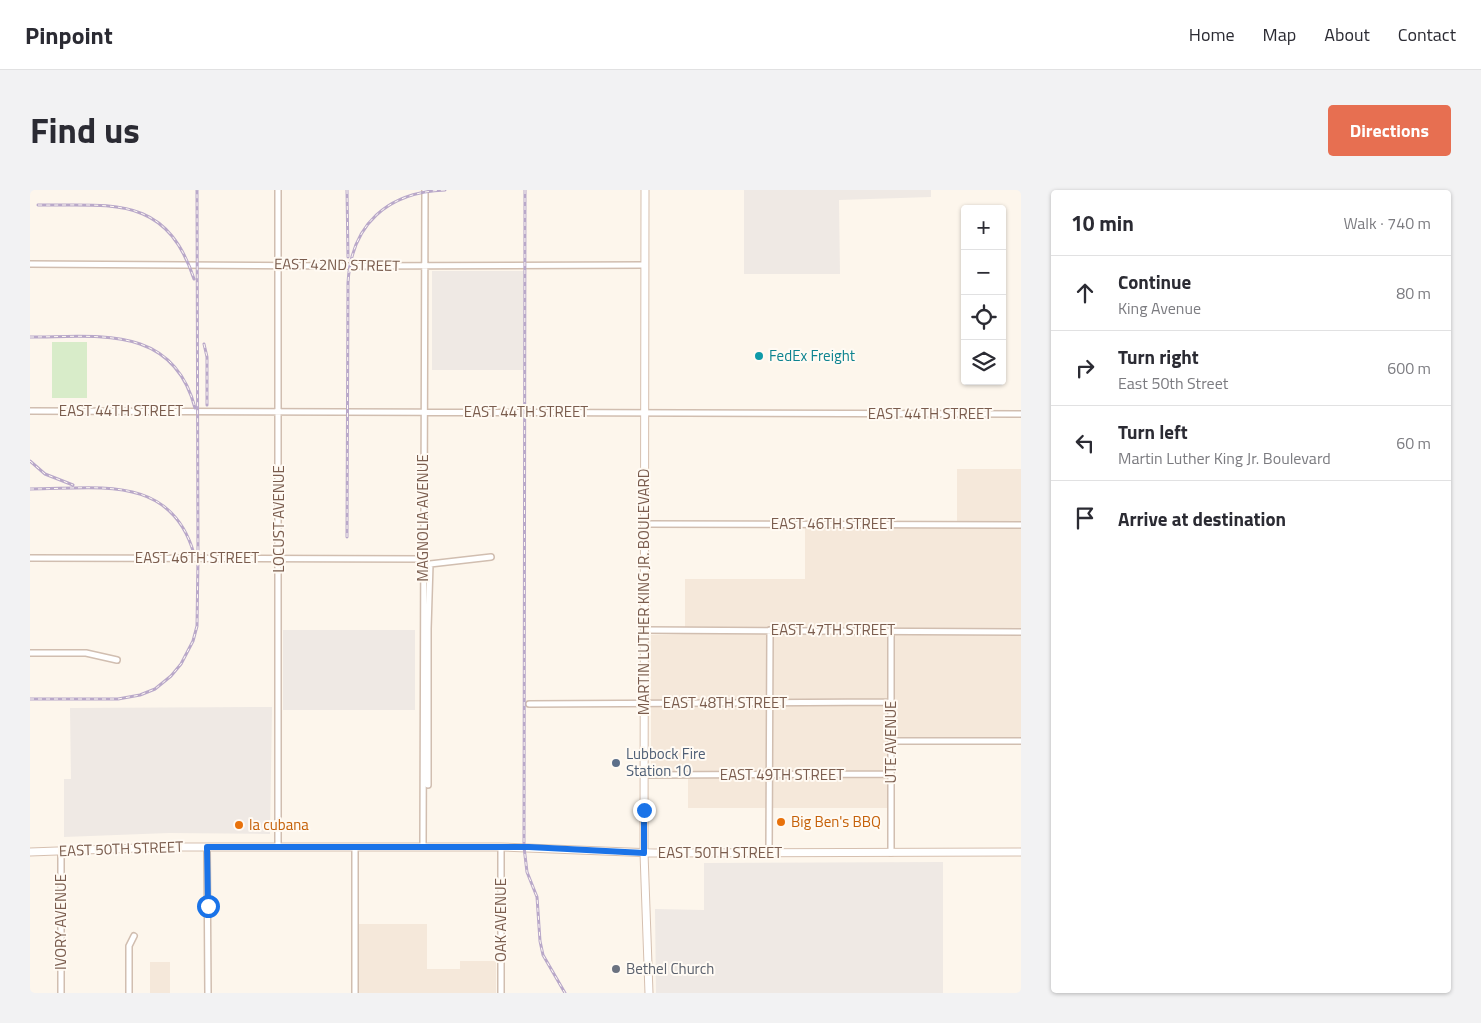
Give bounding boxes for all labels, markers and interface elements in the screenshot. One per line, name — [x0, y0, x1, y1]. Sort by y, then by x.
text: Pinpoint — [25, 17, 113, 53]
text: Home — [1189, 21, 1235, 48]
text: Map — [1263, 21, 1296, 48]
text: About — [1324, 21, 1370, 48]
text: Contact — [1398, 21, 1456, 48]
text: Find us — [30, 103, 140, 157]
button: Directions — [1328, 105, 1451, 156]
map controls — [961, 205, 1006, 385]
button: + — [961, 205, 1006, 250]
text: 10 min — [1071, 207, 1134, 239]
text: Walk · 740 m — [1343, 211, 1431, 235]
button: − — [961, 250, 1006, 295]
street label: EAST 42ND STREET — [274, 252, 400, 277]
text: Continue — [1118, 267, 1191, 296]
icon: ahead — [1071, 279, 1099, 307]
text: 80 m — [1396, 281, 1431, 305]
button: locate — [961, 295, 1006, 340]
text: King Avenue — [1118, 296, 1201, 320]
button: layers — [961, 340, 1006, 385]
text: Turn right — [1118, 342, 1199, 371]
place label: FedEx Freight — [769, 344, 856, 367]
marker: FedEx Freight — [753, 350, 765, 362]
icon: right — [1071, 354, 1099, 382]
text: 600 m — [1387, 356, 1431, 380]
text: East 50th Street — [1118, 371, 1228, 395]
street label: EAST 44TH STREET — [59, 399, 183, 422]
street label: EAST 44TH STREET — [464, 400, 588, 423]
street label: EAST 44TH STREET — [868, 402, 992, 425]
text: Turn left — [1118, 417, 1188, 446]
icon: left — [1071, 429, 1099, 457]
text: 60 m — [1396, 431, 1431, 455]
text: Martin Luther King Jr. Boulevard — [1118, 446, 1331, 470]
street label: MAGNOLIA AVENUE — [411, 454, 434, 582]
street label: LOCUST AVENUE — [267, 465, 290, 573]
street label: MARTIN LUTHER KING JR. BOULEVARD — [632, 469, 655, 715]
icon: arrive — [1071, 504, 1099, 532]
text: Arrive at destination — [1118, 504, 1286, 533]
street label: EAST 46TH STREET — [771, 512, 895, 535]
street label: EAST 46TH STREET — [135, 546, 259, 569]
street label: EAST 47TH STREET — [771, 618, 895, 641]
street label: EAST 48TH STREET — [663, 691, 787, 714]
street label: UTE AVENUE — [879, 701, 902, 783]
place label: Lubbock Fire Station 10 — [626, 742, 706, 782]
marker: Lubbock Fire Station 10 — [610, 757, 622, 769]
street label: EAST 49TH STREET — [720, 763, 844, 786]
route end — [633, 799, 656, 822]
place label: Big Ben's BBQ — [791, 810, 881, 833]
place label: la cubana — [249, 813, 309, 836]
marker: Big Ben's BBQ — [775, 816, 787, 828]
marker: la cubana — [233, 819, 245, 831]
street label: EAST 50TH STREET — [58, 835, 184, 862]
street label: EAST 50TH STREET — [658, 841, 782, 864]
street label: IVORY AVENUE — [49, 874, 72, 970]
street label: OAK AVENUE — [489, 878, 512, 962]
route start — [197, 895, 220, 918]
place label: Bethel Church — [626, 957, 714, 980]
marker: Bethel Church — [610, 963, 622, 975]

